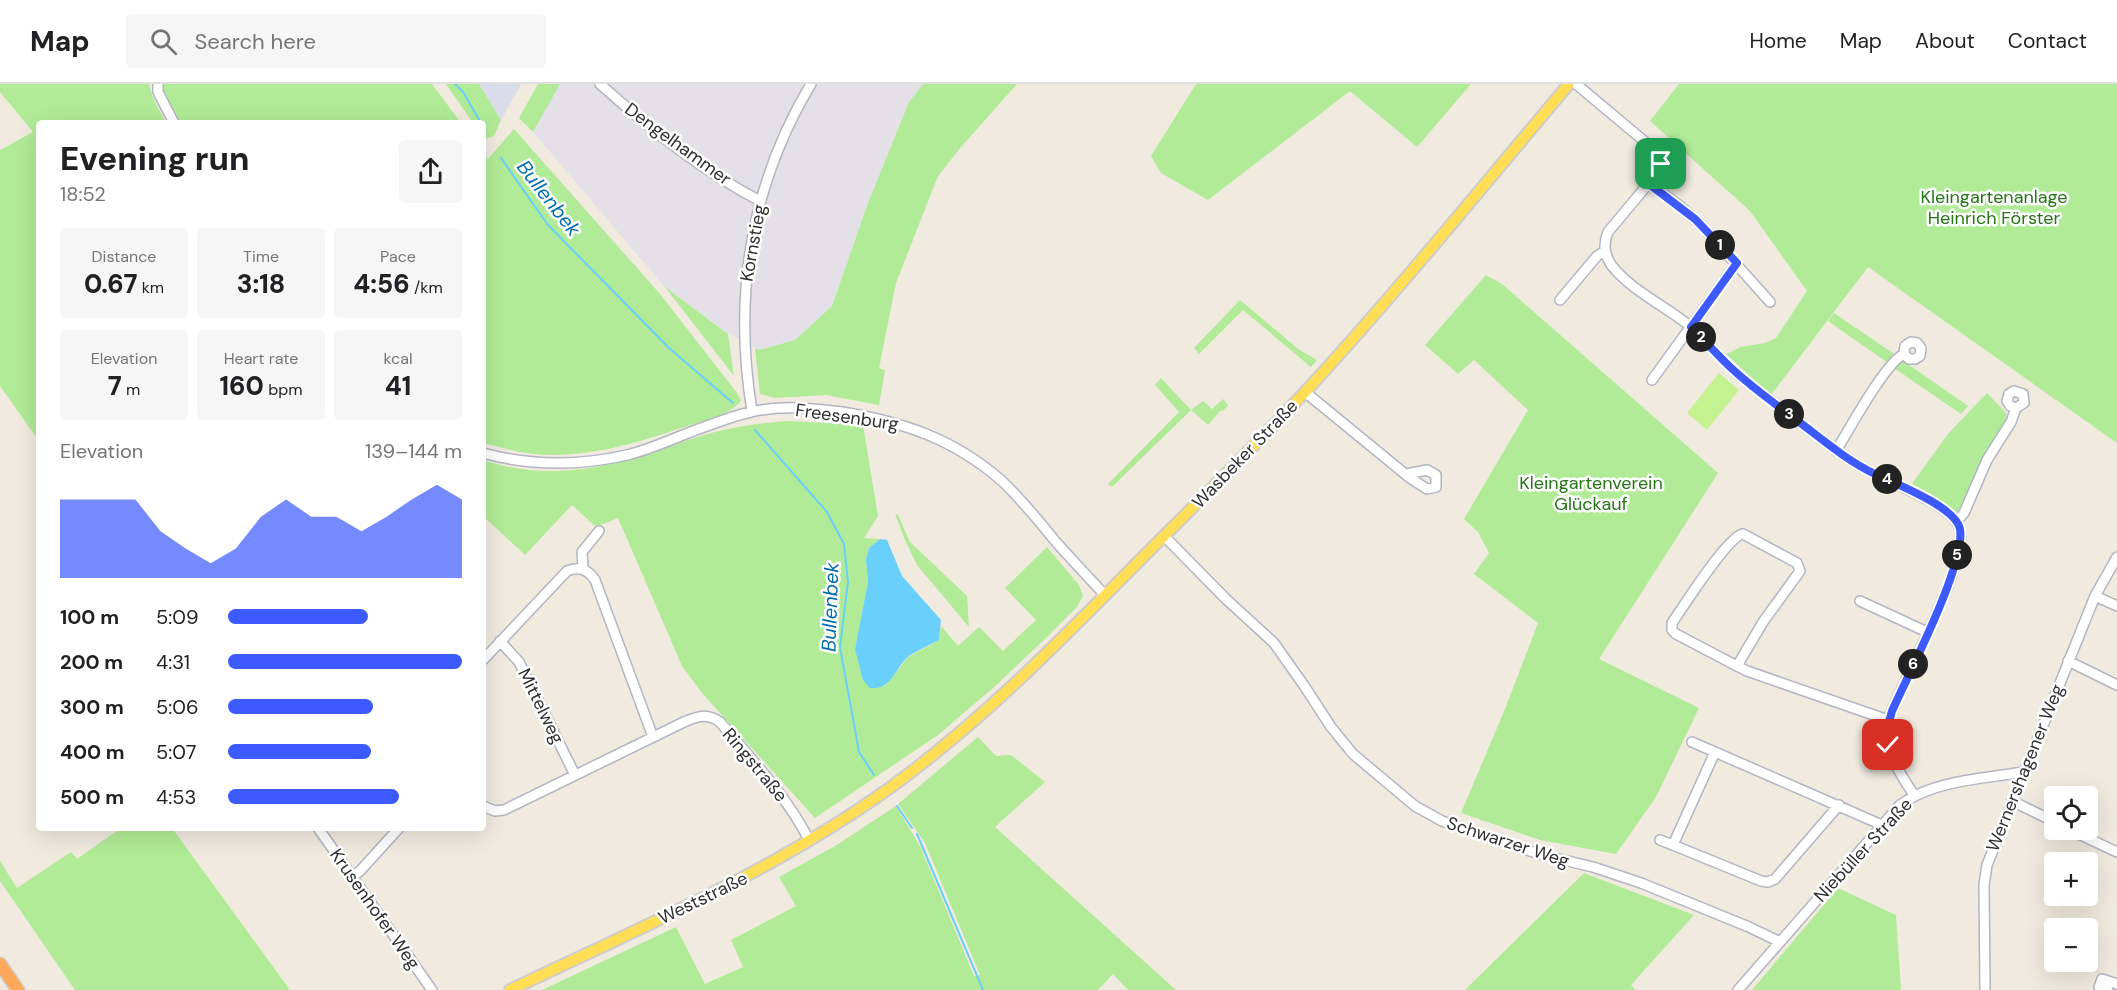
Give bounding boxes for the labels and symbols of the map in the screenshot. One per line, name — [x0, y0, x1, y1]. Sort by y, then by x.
street label: Dengelhammer — [620, 97, 736, 191]
pin — [1635, 138, 1686, 189]
water label: Bullenbek — [511, 155, 587, 242]
park label: Kleingartenanlage Heinrich Förster — [1920, 185, 2068, 230]
street label: Kornstieg — [734, 203, 772, 283]
pin: 1 — [1705, 230, 1735, 260]
pin: 2 — [1686, 322, 1716, 352]
street label: Wasbeker Straße — [1187, 394, 1303, 514]
street label: Freesenburg — [794, 398, 900, 436]
pin: 3 — [1774, 399, 1804, 429]
pin: 4 — [1872, 464, 1902, 494]
park label: Kleingartenverein Glückauf — [1519, 471, 1663, 516]
pin: 5 — [1942, 540, 1972, 570]
water label: Bullenbek — [815, 561, 845, 652]
pin: 6 — [1898, 649, 1928, 679]
street label: Mittelweg — [512, 664, 570, 748]
street label: Wernershagener Weg — [1980, 681, 2070, 855]
pin — [1862, 719, 1913, 770]
street label: Ringstraße — [717, 723, 793, 807]
street label: Niebüller Straße — [1808, 793, 1918, 907]
street label: Schwarzer Weg — [1444, 811, 1572, 873]
street label: Krusenhofer Weg — [324, 844, 426, 974]
street label: Weststraße — [654, 866, 752, 930]

